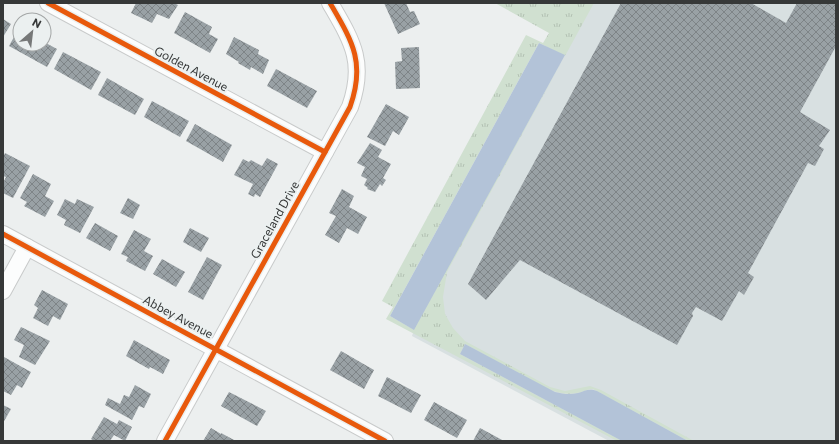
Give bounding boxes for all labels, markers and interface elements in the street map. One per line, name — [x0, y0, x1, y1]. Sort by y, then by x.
north arrow — [12, 12, 52, 52]
text: N — [30, 15, 44, 30]
street label: Golden Avenue — [152, 43, 231, 93]
street label: Graceland Drive — [247, 178, 301, 261]
street label: Abbey Avenue — [141, 292, 216, 340]

